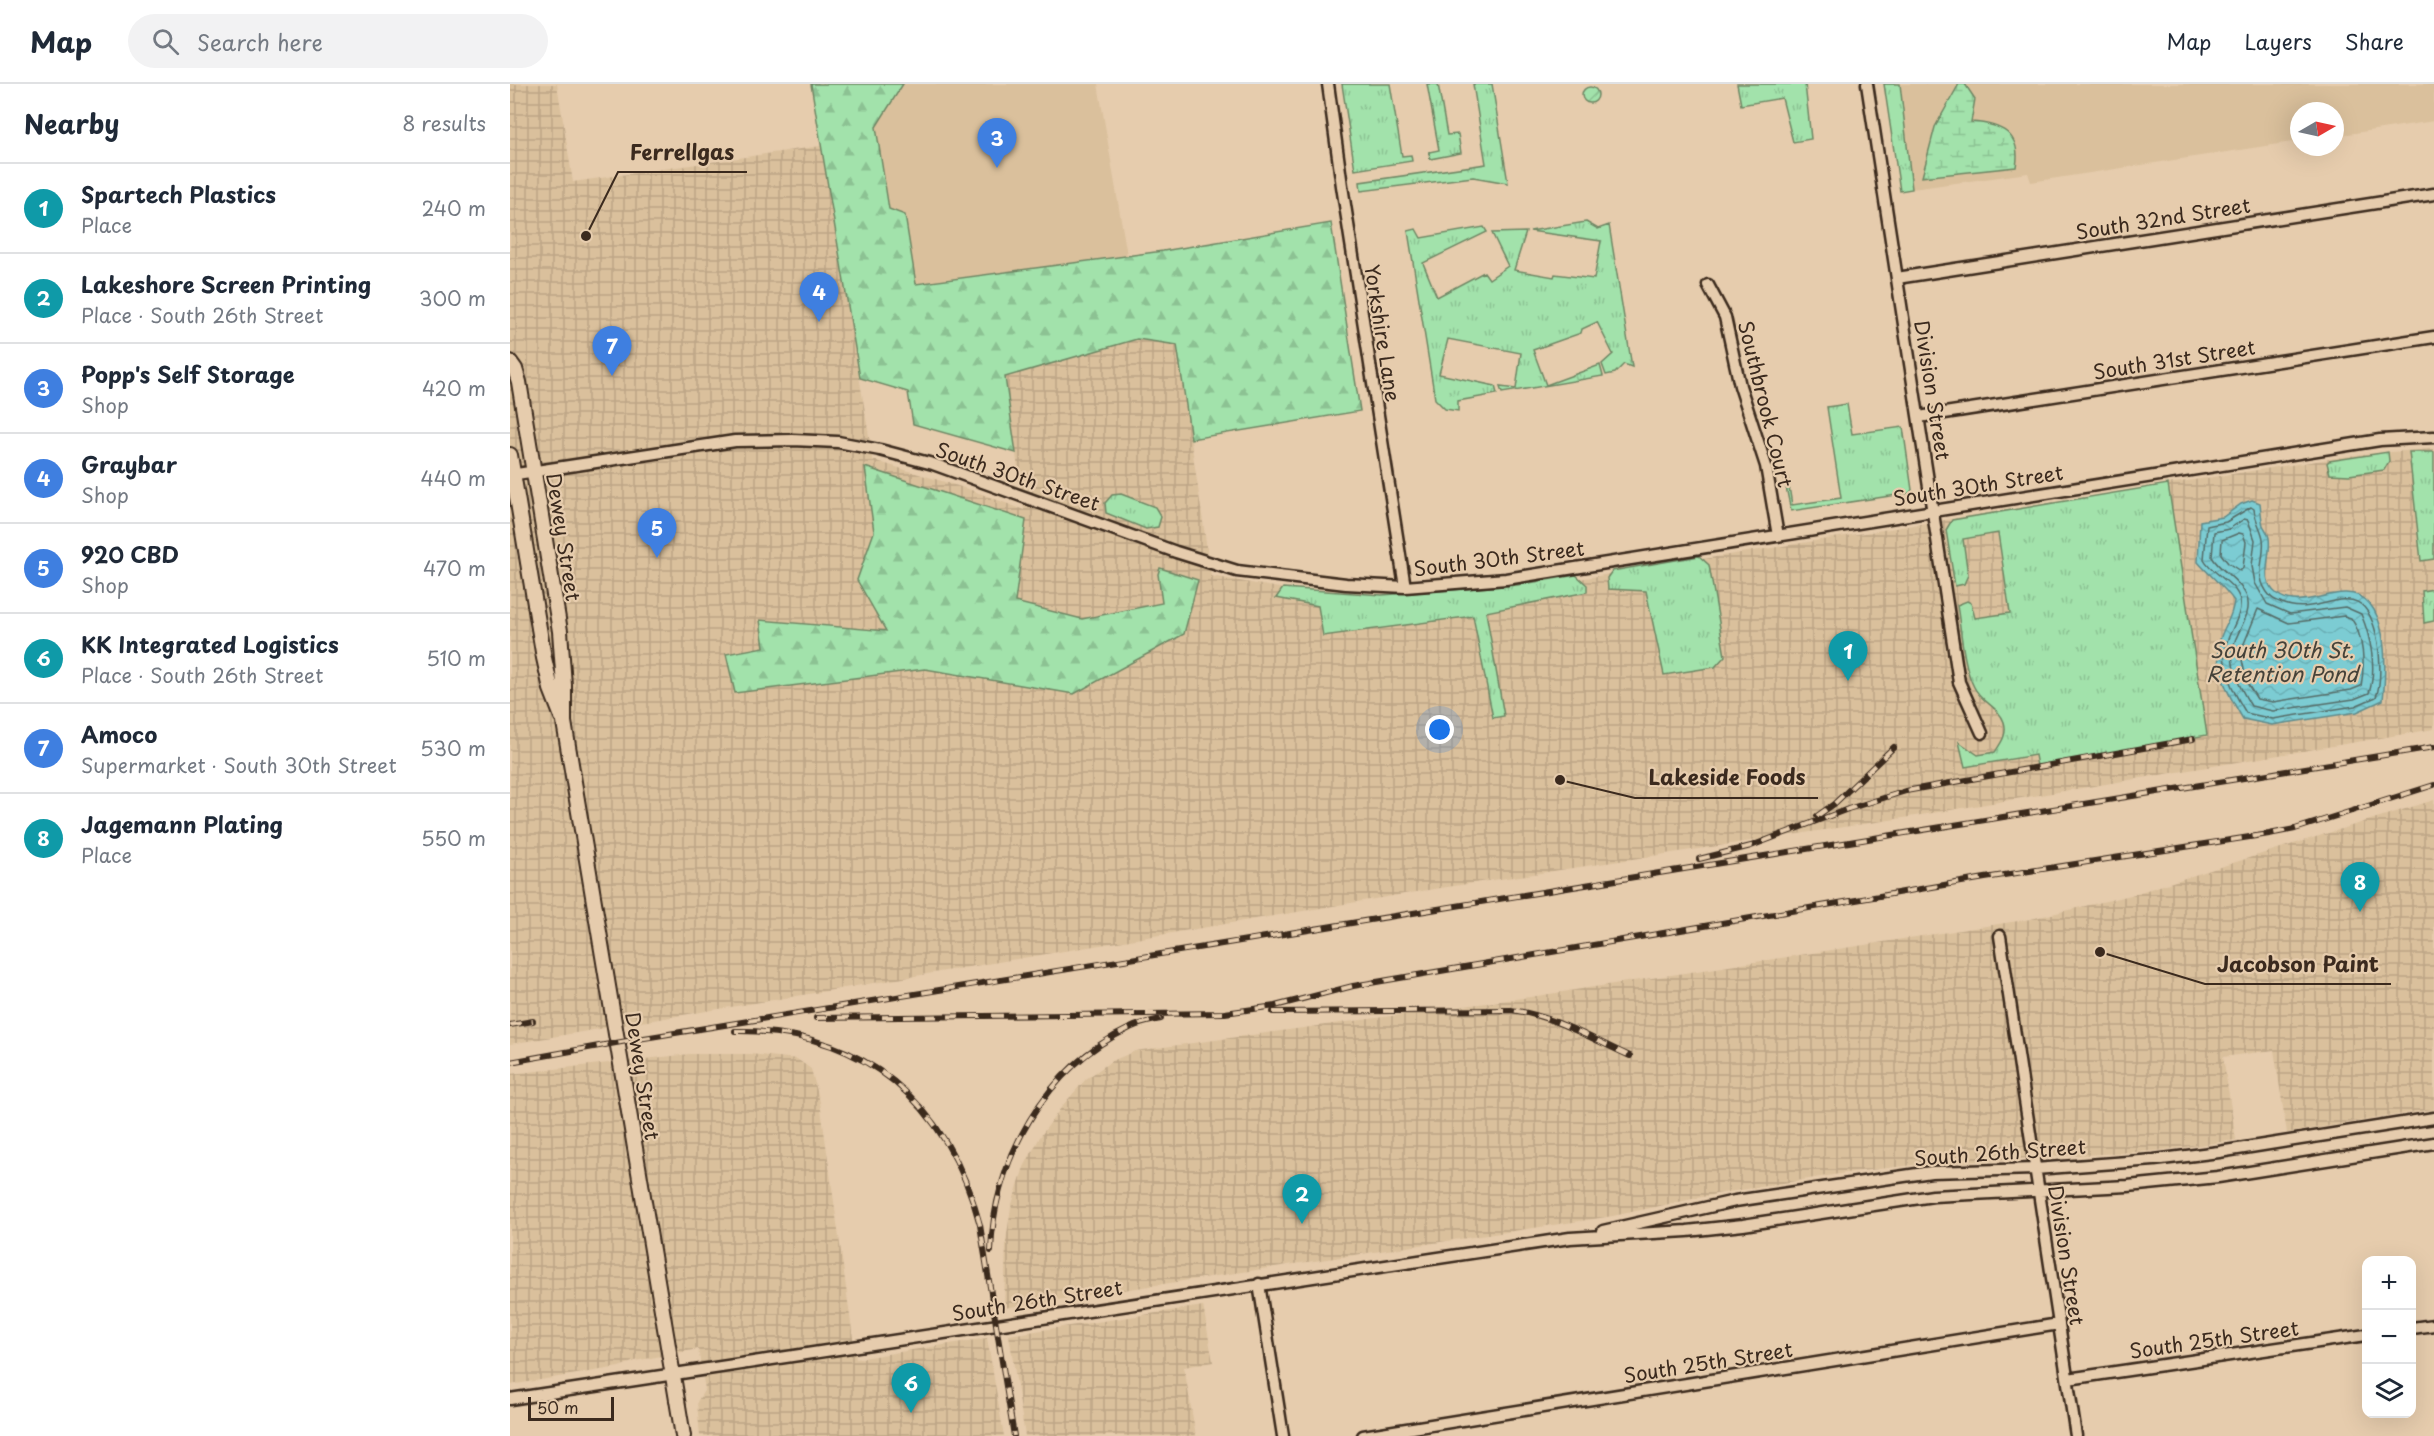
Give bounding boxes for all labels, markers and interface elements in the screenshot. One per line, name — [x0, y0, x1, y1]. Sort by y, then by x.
search box — [128, 14, 548, 68]
text: Map — [30, 20, 92, 63]
icon: search — [149, 25, 182, 58]
text: Search here — [197, 25, 323, 58]
text: Map — [2167, 25, 2211, 57]
text: Layers — [2244, 25, 2312, 57]
text: Share — [2345, 25, 2404, 57]
north arrow — [2290, 102, 2344, 156]
text: Nearby — [24, 104, 119, 143]
text: 8 results — [402, 108, 486, 138]
pin: 3 — [978, 118, 1016, 168]
callout: Ferrellgas — [618, 133, 747, 172]
text: Ferrellgas — [630, 135, 734, 167]
text: Spartech Plastics — [81, 177, 276, 210]
street label: South 32nd Street — [2074, 189, 2252, 247]
text: 1 — [39, 193, 48, 223]
text: 240 m — [421, 193, 486, 223]
text: Place — [81, 210, 132, 240]
street label: Yorkshire Lane — [1357, 262, 1409, 404]
text: Lakeshore Screen Printing — [81, 267, 371, 300]
pin: 4 — [800, 272, 838, 322]
text: 2 — [36, 283, 51, 313]
text: 300 m — [419, 283, 486, 313]
text: Place · South 26th Street — [81, 300, 323, 330]
street label: Southbrook Court — [1731, 318, 1801, 490]
street label: Division Street — [1907, 318, 1959, 462]
pin: 7 — [592, 326, 632, 376]
street label: South 31st Street — [2091, 331, 2257, 387]
text: Popp's Self Storage — [81, 357, 295, 390]
text: 3 — [37, 373, 50, 403]
text: 420 m — [422, 373, 486, 403]
text: Shop — [81, 390, 129, 420]
street label: South 30th Street — [932, 434, 1104, 518]
text: Graybar — [81, 447, 177, 480]
street label: South 30th Street — [1891, 457, 2065, 513]
text: 4 — [37, 463, 50, 493]
text: 440 m — [421, 463, 486, 493]
street label: Dewey Street — [539, 471, 589, 603]
text: Shop — [81, 480, 129, 510]
pin: 5 — [638, 508, 676, 558]
street label: South 30th Street — [1412, 533, 1586, 583]
text: 920 CBD — [81, 537, 179, 570]
text: 5 — [37, 553, 50, 583]
text: 470 m — [423, 553, 486, 583]
text: Shop — [81, 570, 129, 600]
text: KK Integrated Logistics — [81, 627, 339, 660]
pin: 1 — [1828, 632, 1868, 681]
water label: South 30th St. Retention Pond — [2206, 633, 2362, 689]
text: 6 — [36, 643, 51, 673]
text: 510 m — [426, 643, 486, 673]
text: Place · South 26th Street — [81, 660, 323, 690]
your location — [1425, 715, 1454, 744]
text: Amoco — [81, 717, 157, 750]
text: 7 — [38, 733, 49, 763]
text: 530 m — [420, 733, 486, 763]
text: Supermarket · South 30th Street — [81, 750, 397, 780]
callout: Lakeside Foods — [1635, 759, 1818, 798]
text: Lakeside Foods — [1648, 760, 1806, 792]
text: Jagemann Plating — [81, 807, 283, 840]
text: 8 — [37, 823, 50, 853]
text: 550 m — [421, 823, 486, 853]
text: Place — [81, 840, 132, 870]
pin: 8 — [2340, 862, 2380, 912]
callout: Jacobson Paint — [2205, 945, 2391, 984]
text: Jacobson Paint — [2217, 947, 2379, 979]
street label: Dewey Street — [618, 1010, 668, 1142]
street label: South 26th Street — [1913, 1131, 2087, 1173]
pin: 2 — [1282, 1174, 1322, 1224]
street label: Division Street — [2041, 1183, 2093, 1327]
map controls — [2362, 1256, 2416, 1418]
button: + — [2362, 1256, 2416, 1310]
street label: South 26th Street — [950, 1272, 1124, 1328]
button: − — [2362, 1310, 2416, 1364]
street label: South 25th Street — [2127, 1312, 2301, 1366]
street label: South 25th Street — [1621, 1334, 1795, 1390]
pin: 6 — [892, 1364, 930, 1413]
button: layers — [2362, 1364, 2416, 1418]
scale bar — [528, 1394, 614, 1422]
text: 50 m — [537, 1395, 578, 1419]

